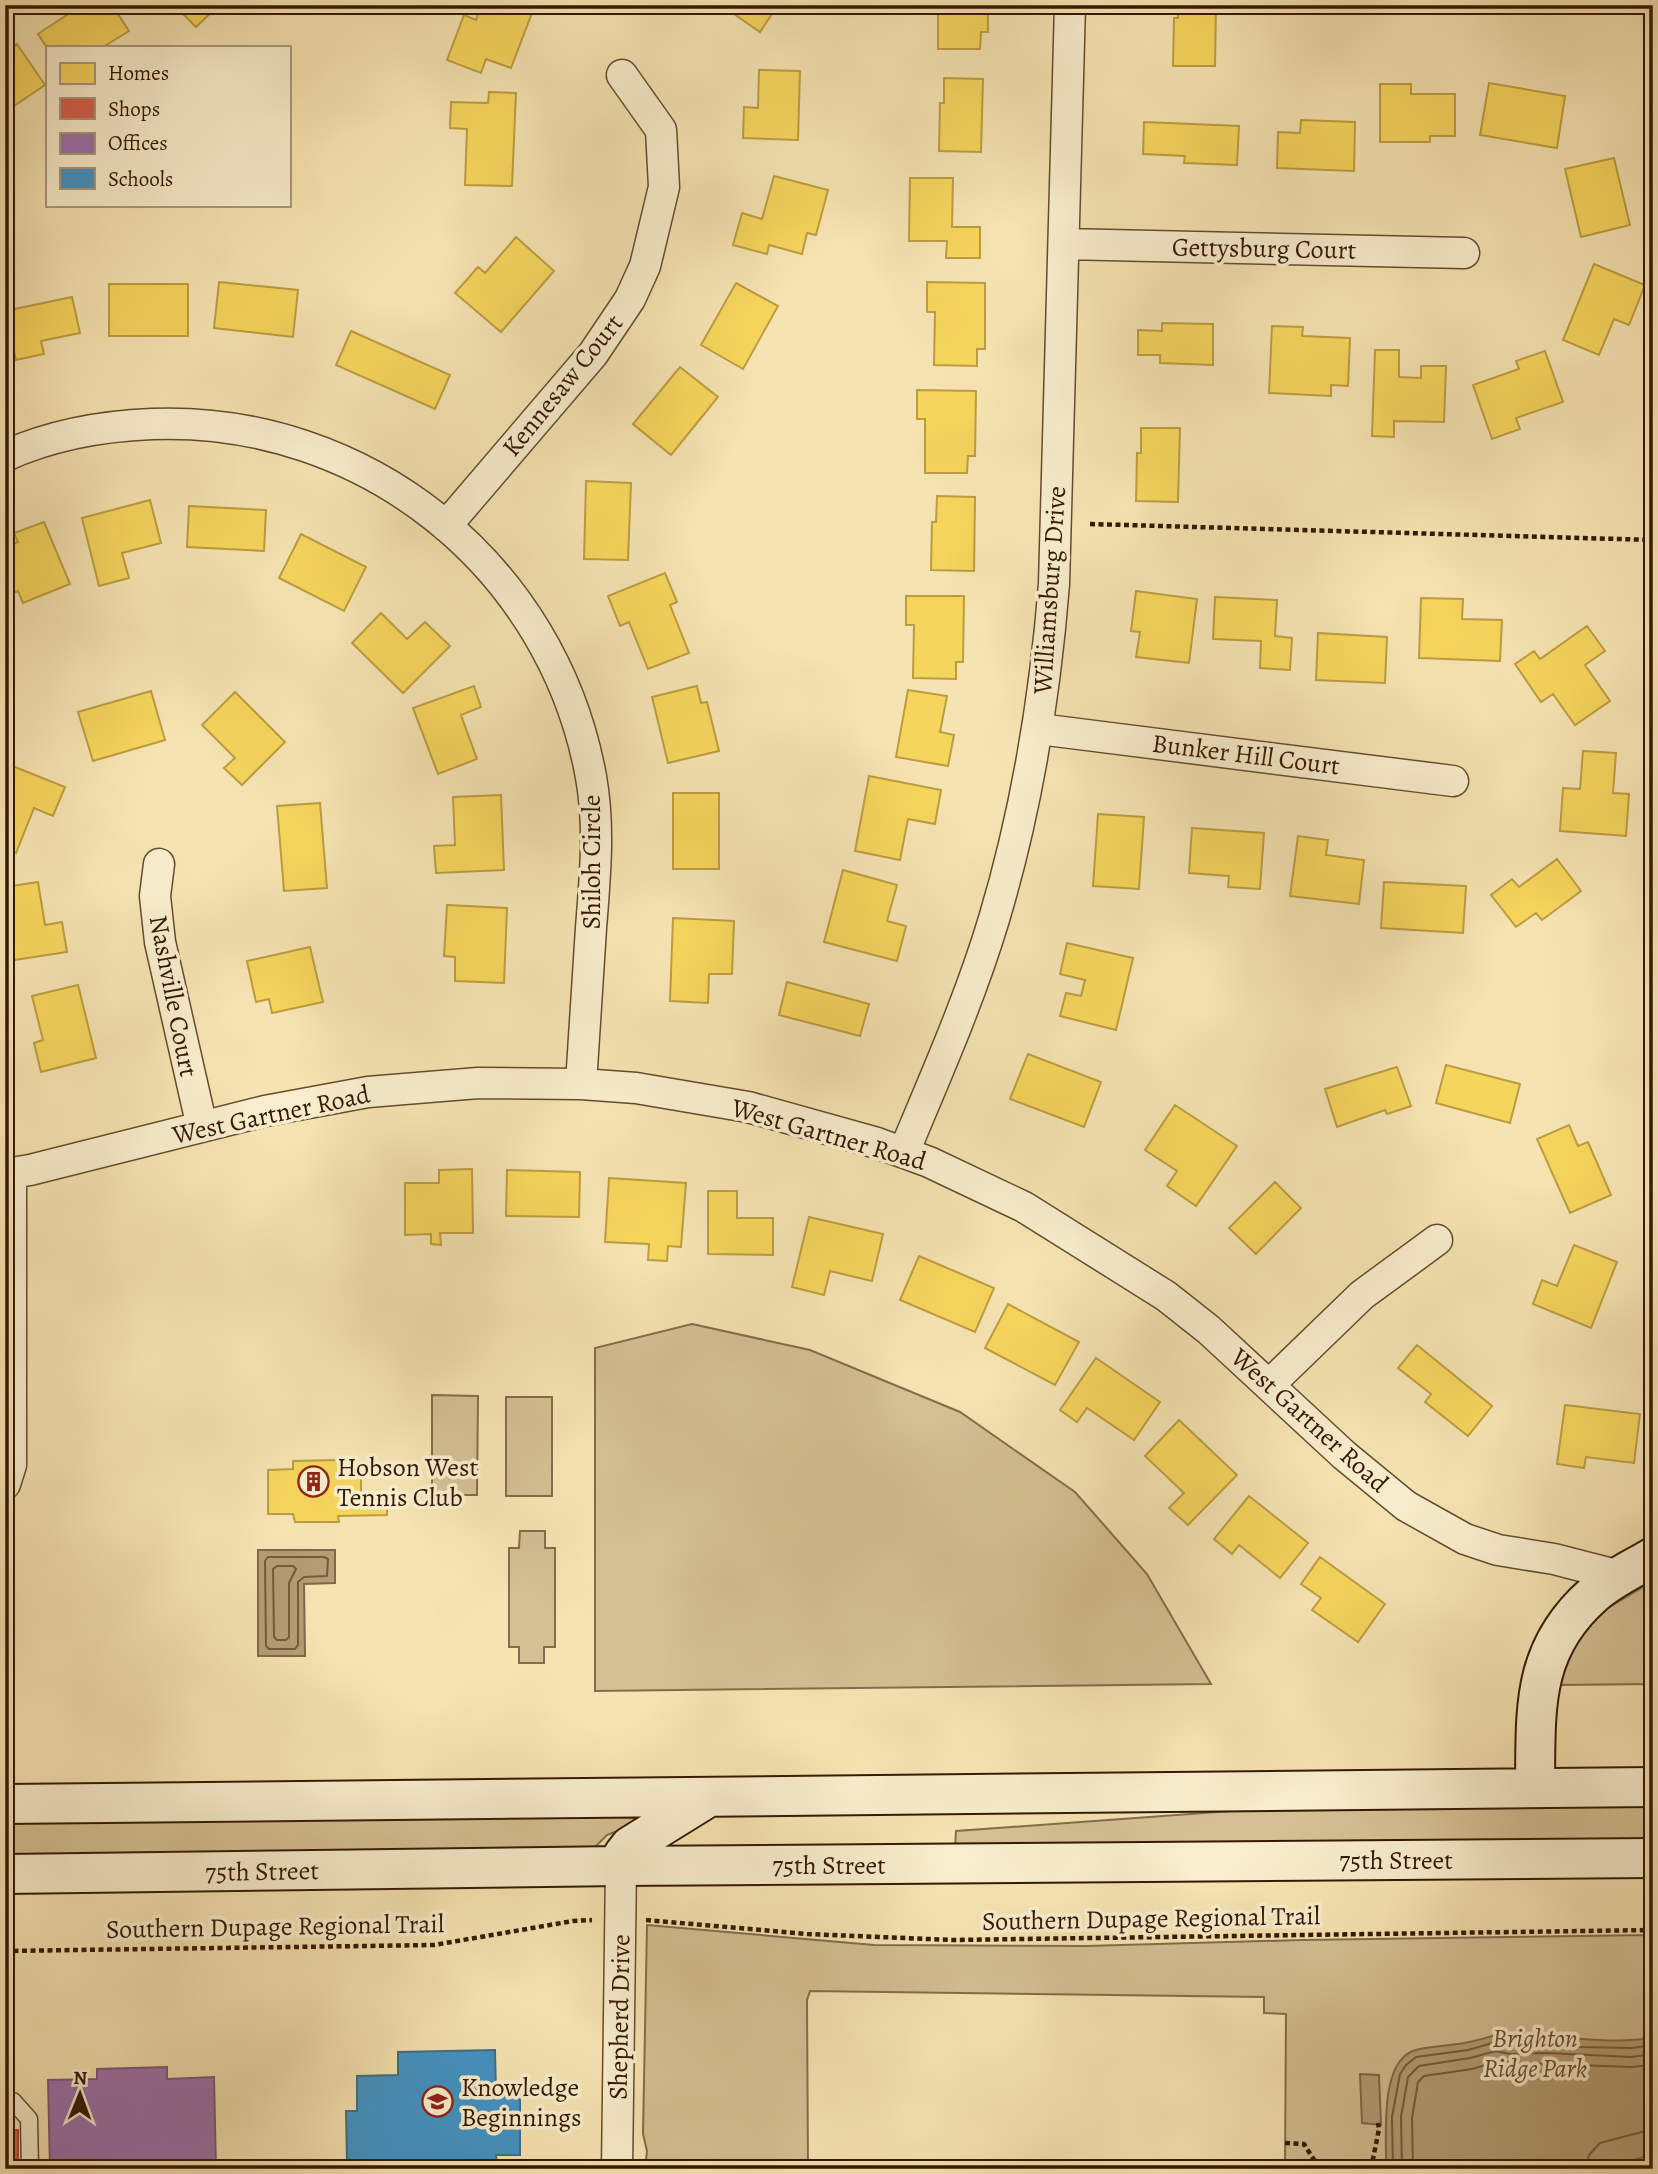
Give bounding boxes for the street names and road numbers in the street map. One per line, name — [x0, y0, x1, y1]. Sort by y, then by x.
street label: Gettysburg Court — [1171, 229, 1357, 268]
street label: Kennesaw Court — [494, 306, 631, 464]
street label: Williamsburg Drive — [1025, 485, 1074, 696]
street label: Bunker Hill Court — [1150, 726, 1342, 783]
street label: Shiloh Circle — [574, 795, 609, 929]
street label: Nashville Court — [141, 912, 206, 1080]
street label: West Gartner Road — [168, 1076, 373, 1153]
street label: West Gartner Road — [726, 1090, 930, 1179]
street label: West Gartner Road — [1223, 1339, 1396, 1501]
street label: 75th Street — [1339, 1843, 1453, 1878]
street label: 75th Street — [772, 1848, 886, 1883]
street label: 75th Street — [205, 1853, 320, 1890]
street label: Southern Dupage Regional Trail — [982, 1898, 1320, 1939]
street label: Southern Dupage Regional Trail — [106, 1906, 444, 1947]
street label: Shepherd Drive — [601, 1934, 638, 2100]

